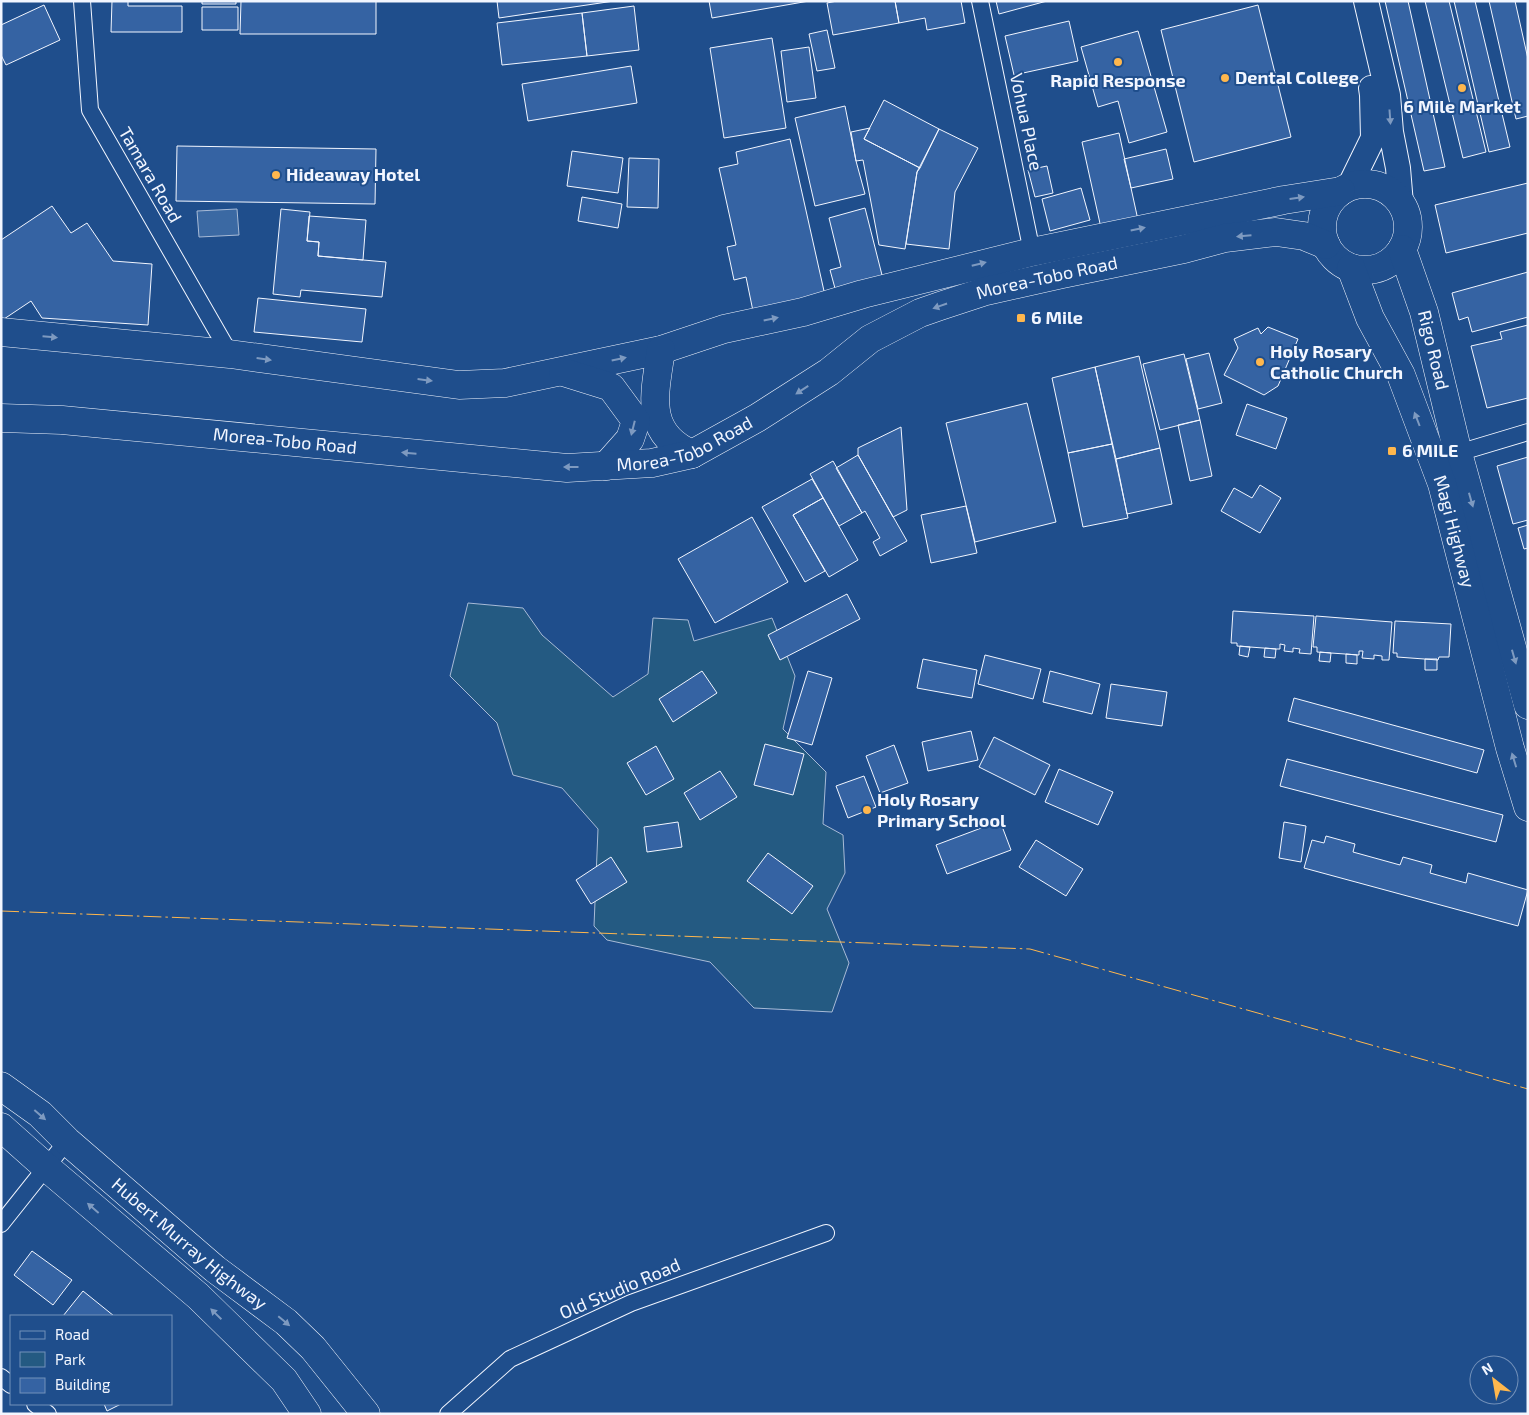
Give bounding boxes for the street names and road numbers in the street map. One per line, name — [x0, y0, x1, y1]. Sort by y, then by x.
street label: Vohua Place — [1006, 71, 1048, 173]
street label: Tamara Road — [115, 123, 187, 226]
street label: Morea-Tobo Road — [973, 251, 1119, 304]
street label: Rigo Road — [1414, 308, 1454, 392]
street label: Morea-Tobo Road — [616, 411, 756, 475]
street label: Morea-Tobo Road — [212, 422, 358, 458]
street label: Magi Highway — [1430, 472, 1480, 590]
street label: Hubert Murray Highway — [108, 1173, 272, 1314]
street label: Old Studio Road — [556, 1253, 683, 1323]

